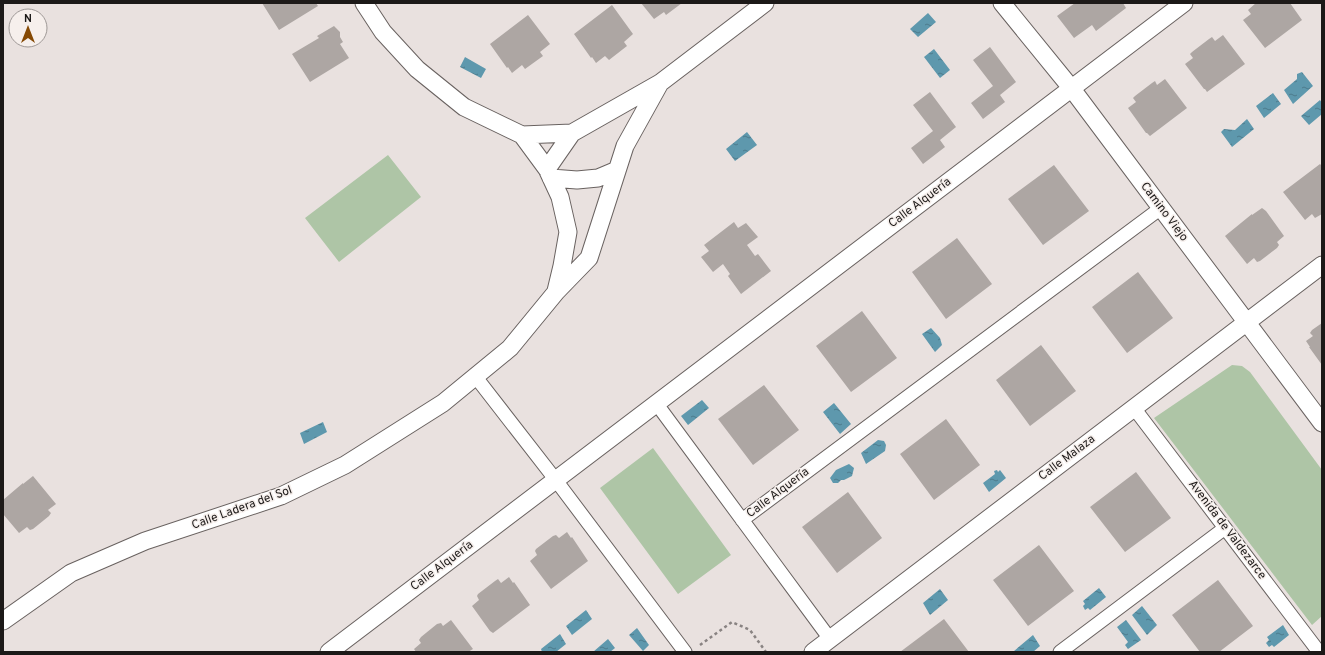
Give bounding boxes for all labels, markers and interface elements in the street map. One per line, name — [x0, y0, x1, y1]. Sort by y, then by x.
north arrow — [8, 8, 48, 48]
text: N — [24, 12, 32, 26]
street label: Calle Alquería — [885, 174, 955, 232]
street label: Camino Viejo — [1136, 179, 1192, 245]
street label: Calle Malaza — [1035, 431, 1099, 485]
street label: Calle Alquería — [743, 464, 813, 522]
street label: Avenida de Valdezarce — [1184, 477, 1270, 583]
street label: Calle Ladera del Sol — [190, 482, 294, 534]
street label: Calle Alquería — [407, 537, 477, 595]

